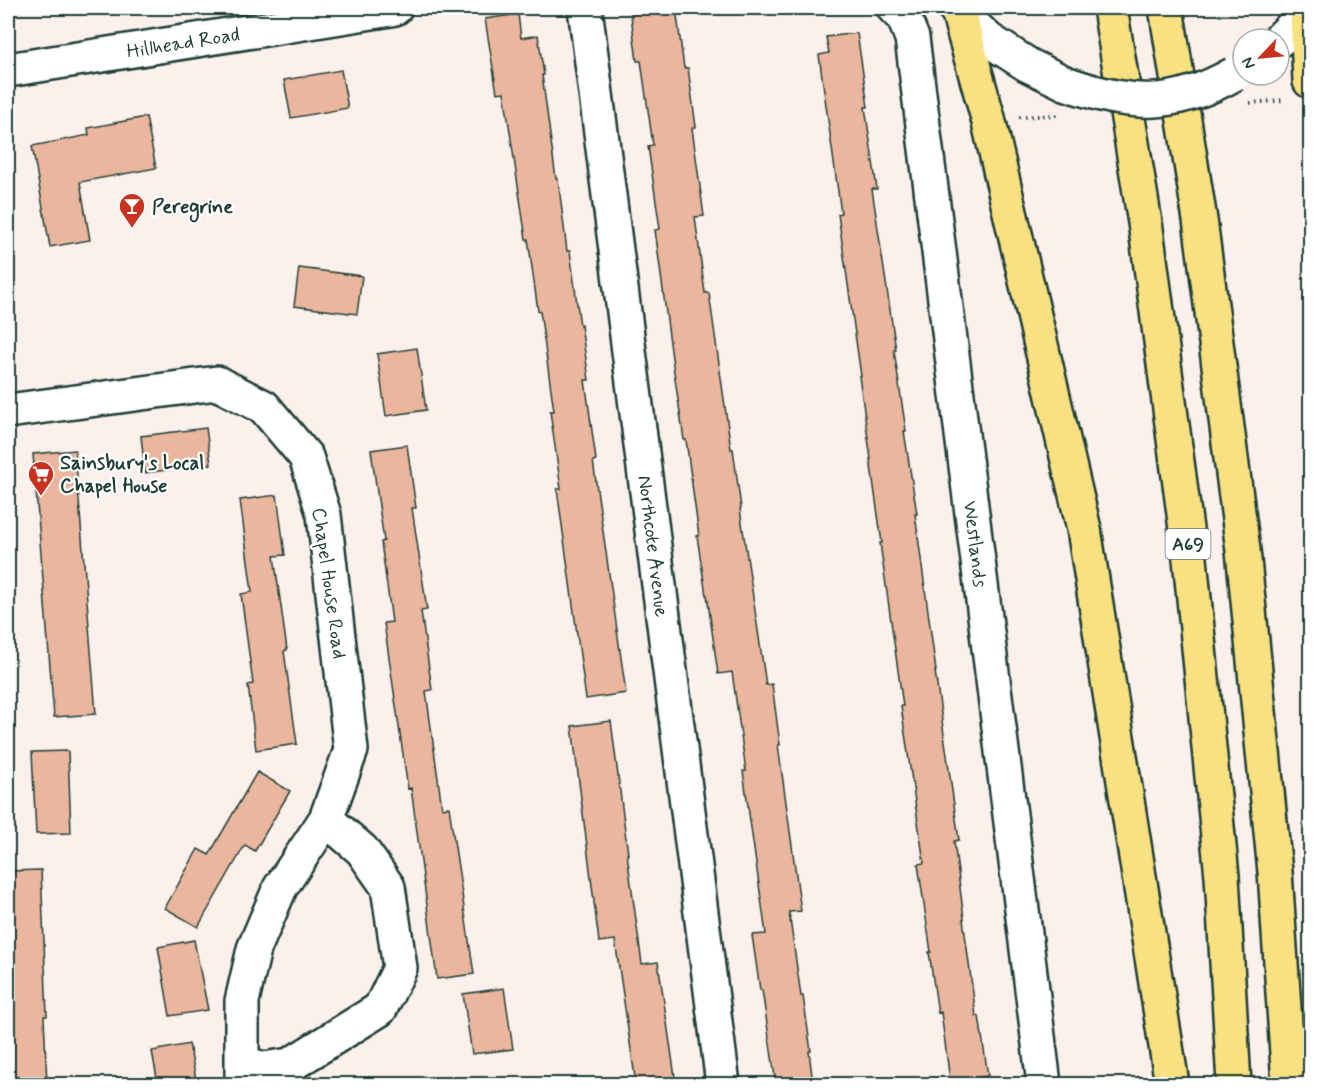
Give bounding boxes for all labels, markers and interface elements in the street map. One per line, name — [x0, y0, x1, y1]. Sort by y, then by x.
street label: Hillhead Road — [125, 21, 242, 66]
north arrow — [1231, 27, 1291, 87]
text: N — [1237, 54, 1261, 72]
bar icon: Peregrine — [117, 191, 147, 229]
place label: Peregrine — [152, 194, 233, 223]
place label: Sainsbury's Local Chapel House — [60, 450, 204, 500]
supermarket icon: Sainsbury's Local Chapel House — [26, 459, 56, 497]
street label: Northcote Avenue — [630, 474, 675, 619]
street label: Westlands — [956, 499, 993, 589]
street label: Chapel House Road — [305, 506, 352, 661]
road number: A69 — [1166, 529, 1210, 559]

